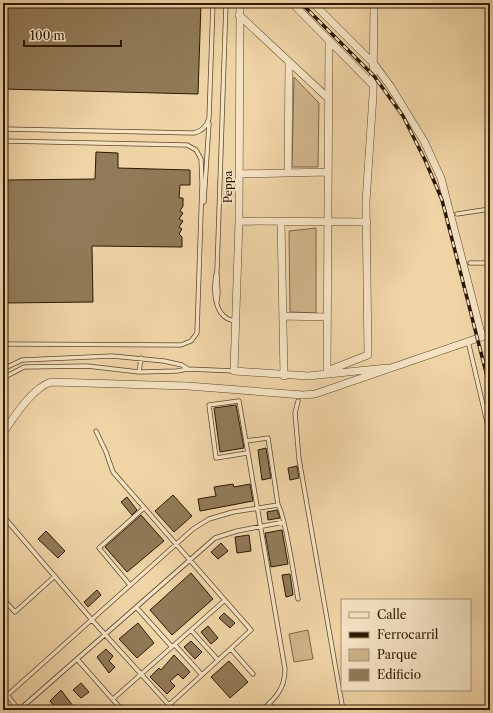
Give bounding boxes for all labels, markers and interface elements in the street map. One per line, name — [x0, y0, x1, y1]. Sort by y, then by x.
scale bar — [24, 22, 121, 48]
text: 100 m — [30, 28, 65, 43]
street label: Peppa — [221, 171, 235, 203]
legend — [341, 599, 471, 691]
text: Calle — [377, 607, 407, 622]
text: Ferrocarril — [377, 627, 439, 642]
text: Parque — [377, 647, 418, 662]
text: Edificio — [377, 667, 421, 682]

